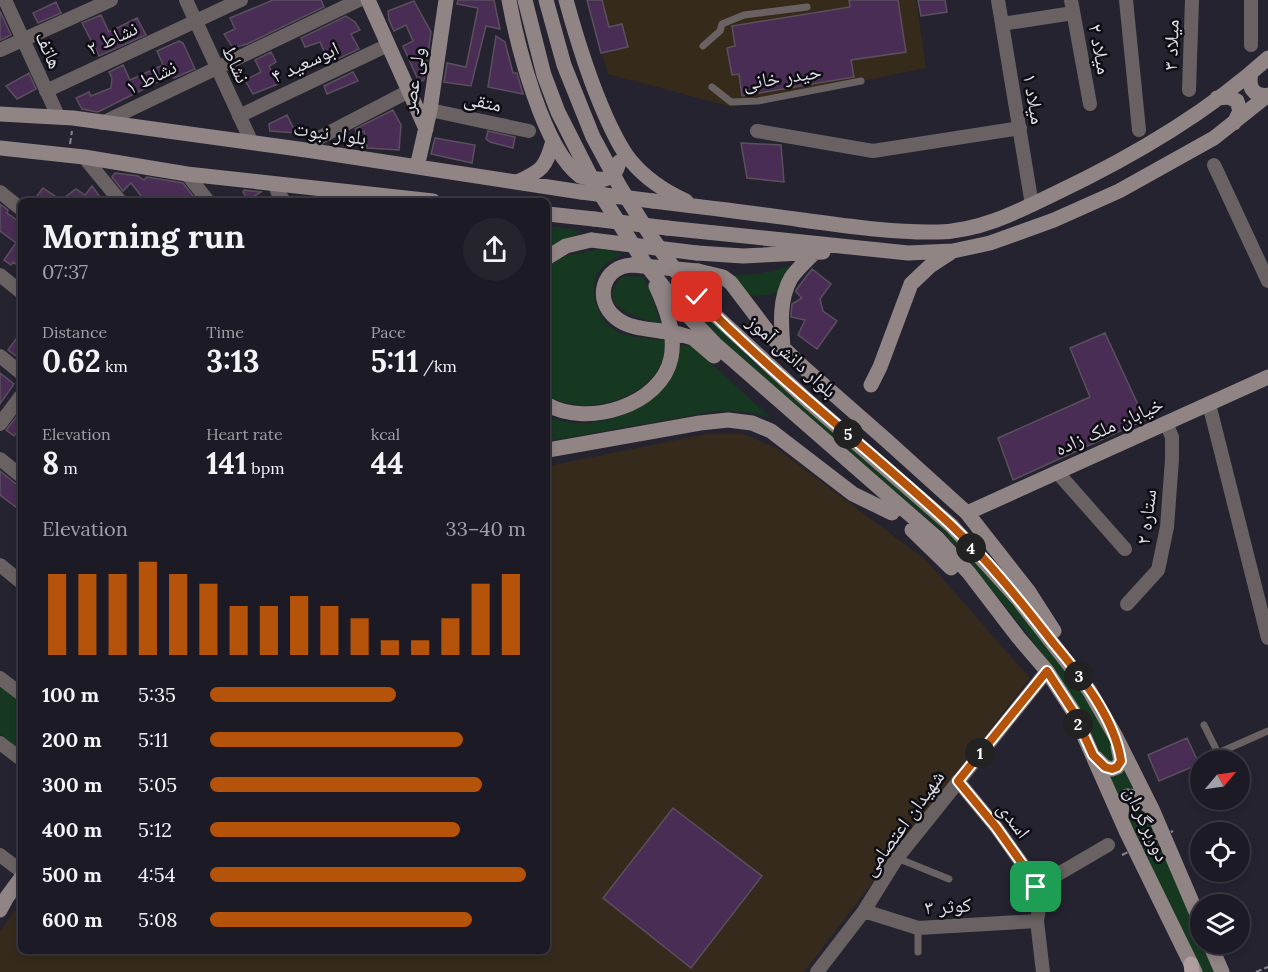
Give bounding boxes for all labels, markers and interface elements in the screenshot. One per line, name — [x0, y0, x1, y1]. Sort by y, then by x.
street label: نشاط ۲ — [82, 15, 141, 60]
street label: میلاد ۳ — [1157, 19, 1184, 71]
street label: میلاد ۲ — [1083, 21, 1118, 76]
street label: هاتف — [30, 27, 69, 72]
street label: ابوسعید ۴ — [267, 35, 343, 88]
street label: نشاط — [217, 41, 256, 87]
street label: ولی عصر — [395, 45, 430, 116]
street label: نشاط ۱ — [121, 54, 180, 100]
street label: حیدر خانی — [741, 58, 823, 95]
street label: میلاد ۱ — [1018, 72, 1051, 126]
street label: متقی — [462, 84, 504, 117]
street label: بلوار نبوت — [292, 115, 368, 150]
text: Morning run — [42, 215, 245, 257]
button: share — [463, 218, 526, 281]
text: 07:37 — [42, 259, 88, 284]
pin — [671, 271, 722, 322]
icon: check — [680, 280, 713, 313]
street label: بلوار دانش آموز — [741, 308, 843, 403]
text: Distance — [42, 322, 107, 342]
text: Time — [206, 322, 244, 342]
text: Pace — [371, 322, 406, 342]
text: 0.62 — [42, 342, 101, 380]
text: 3:13 — [206, 342, 260, 380]
text: 5:11 — [371, 342, 419, 380]
text: km — [101, 356, 128, 376]
text: /km — [419, 356, 457, 376]
street label: خیابان ملک زاده — [1051, 390, 1167, 461]
pin: 5 — [833, 419, 863, 449]
text: Elevation — [42, 424, 111, 444]
text: Heart rate — [206, 424, 283, 444]
text: kcal — [371, 424, 400, 444]
text: 5 — [844, 424, 852, 444]
text: 8 — [42, 444, 59, 482]
text: 141 — [206, 444, 247, 482]
text: 44 — [371, 444, 404, 482]
text: m — [59, 458, 78, 478]
text: bpm — [247, 458, 285, 478]
street label: ستاره ۲ — [1130, 488, 1161, 546]
text: Elevation — [42, 516, 128, 541]
text: 33–40 m — [446, 516, 526, 541]
pin: 4 — [956, 533, 986, 563]
text: 4 — [967, 538, 975, 558]
pin: 3 — [1064, 661, 1094, 691]
text: 3 — [1075, 666, 1083, 686]
text: 100 m — [42, 682, 99, 707]
text: 5:35 — [138, 682, 176, 707]
pin: 2 — [1063, 709, 1093, 739]
text: 2 — [1074, 714, 1082, 734]
text: 200 m — [42, 727, 102, 752]
text: 5:11 — [138, 727, 168, 752]
pin: 1 — [965, 738, 995, 768]
text: 1 — [977, 743, 983, 763]
north arrow — [1190, 750, 1250, 810]
map controls — [1190, 750, 1250, 954]
street label: شهیدان اعتصامی — [856, 765, 949, 881]
text: 300 m — [42, 772, 102, 797]
text: 5:05 — [138, 772, 177, 797]
street label: دوربرگردان — [1119, 782, 1176, 865]
street label: اسدی — [992, 796, 1036, 843]
text: 400 m — [42, 817, 102, 842]
text: 5:12 — [138, 817, 172, 842]
button: locate — [1190, 822, 1250, 882]
pin — [1010, 861, 1061, 912]
text: 500 m — [42, 862, 102, 887]
text: 4:54 — [138, 862, 176, 887]
icon: arrive — [1019, 870, 1052, 903]
street label: کوثر ۳ — [924, 891, 972, 920]
button: layers — [1190, 894, 1250, 954]
text: 600 m — [42, 907, 103, 932]
text: 5:08 — [138, 907, 178, 932]

